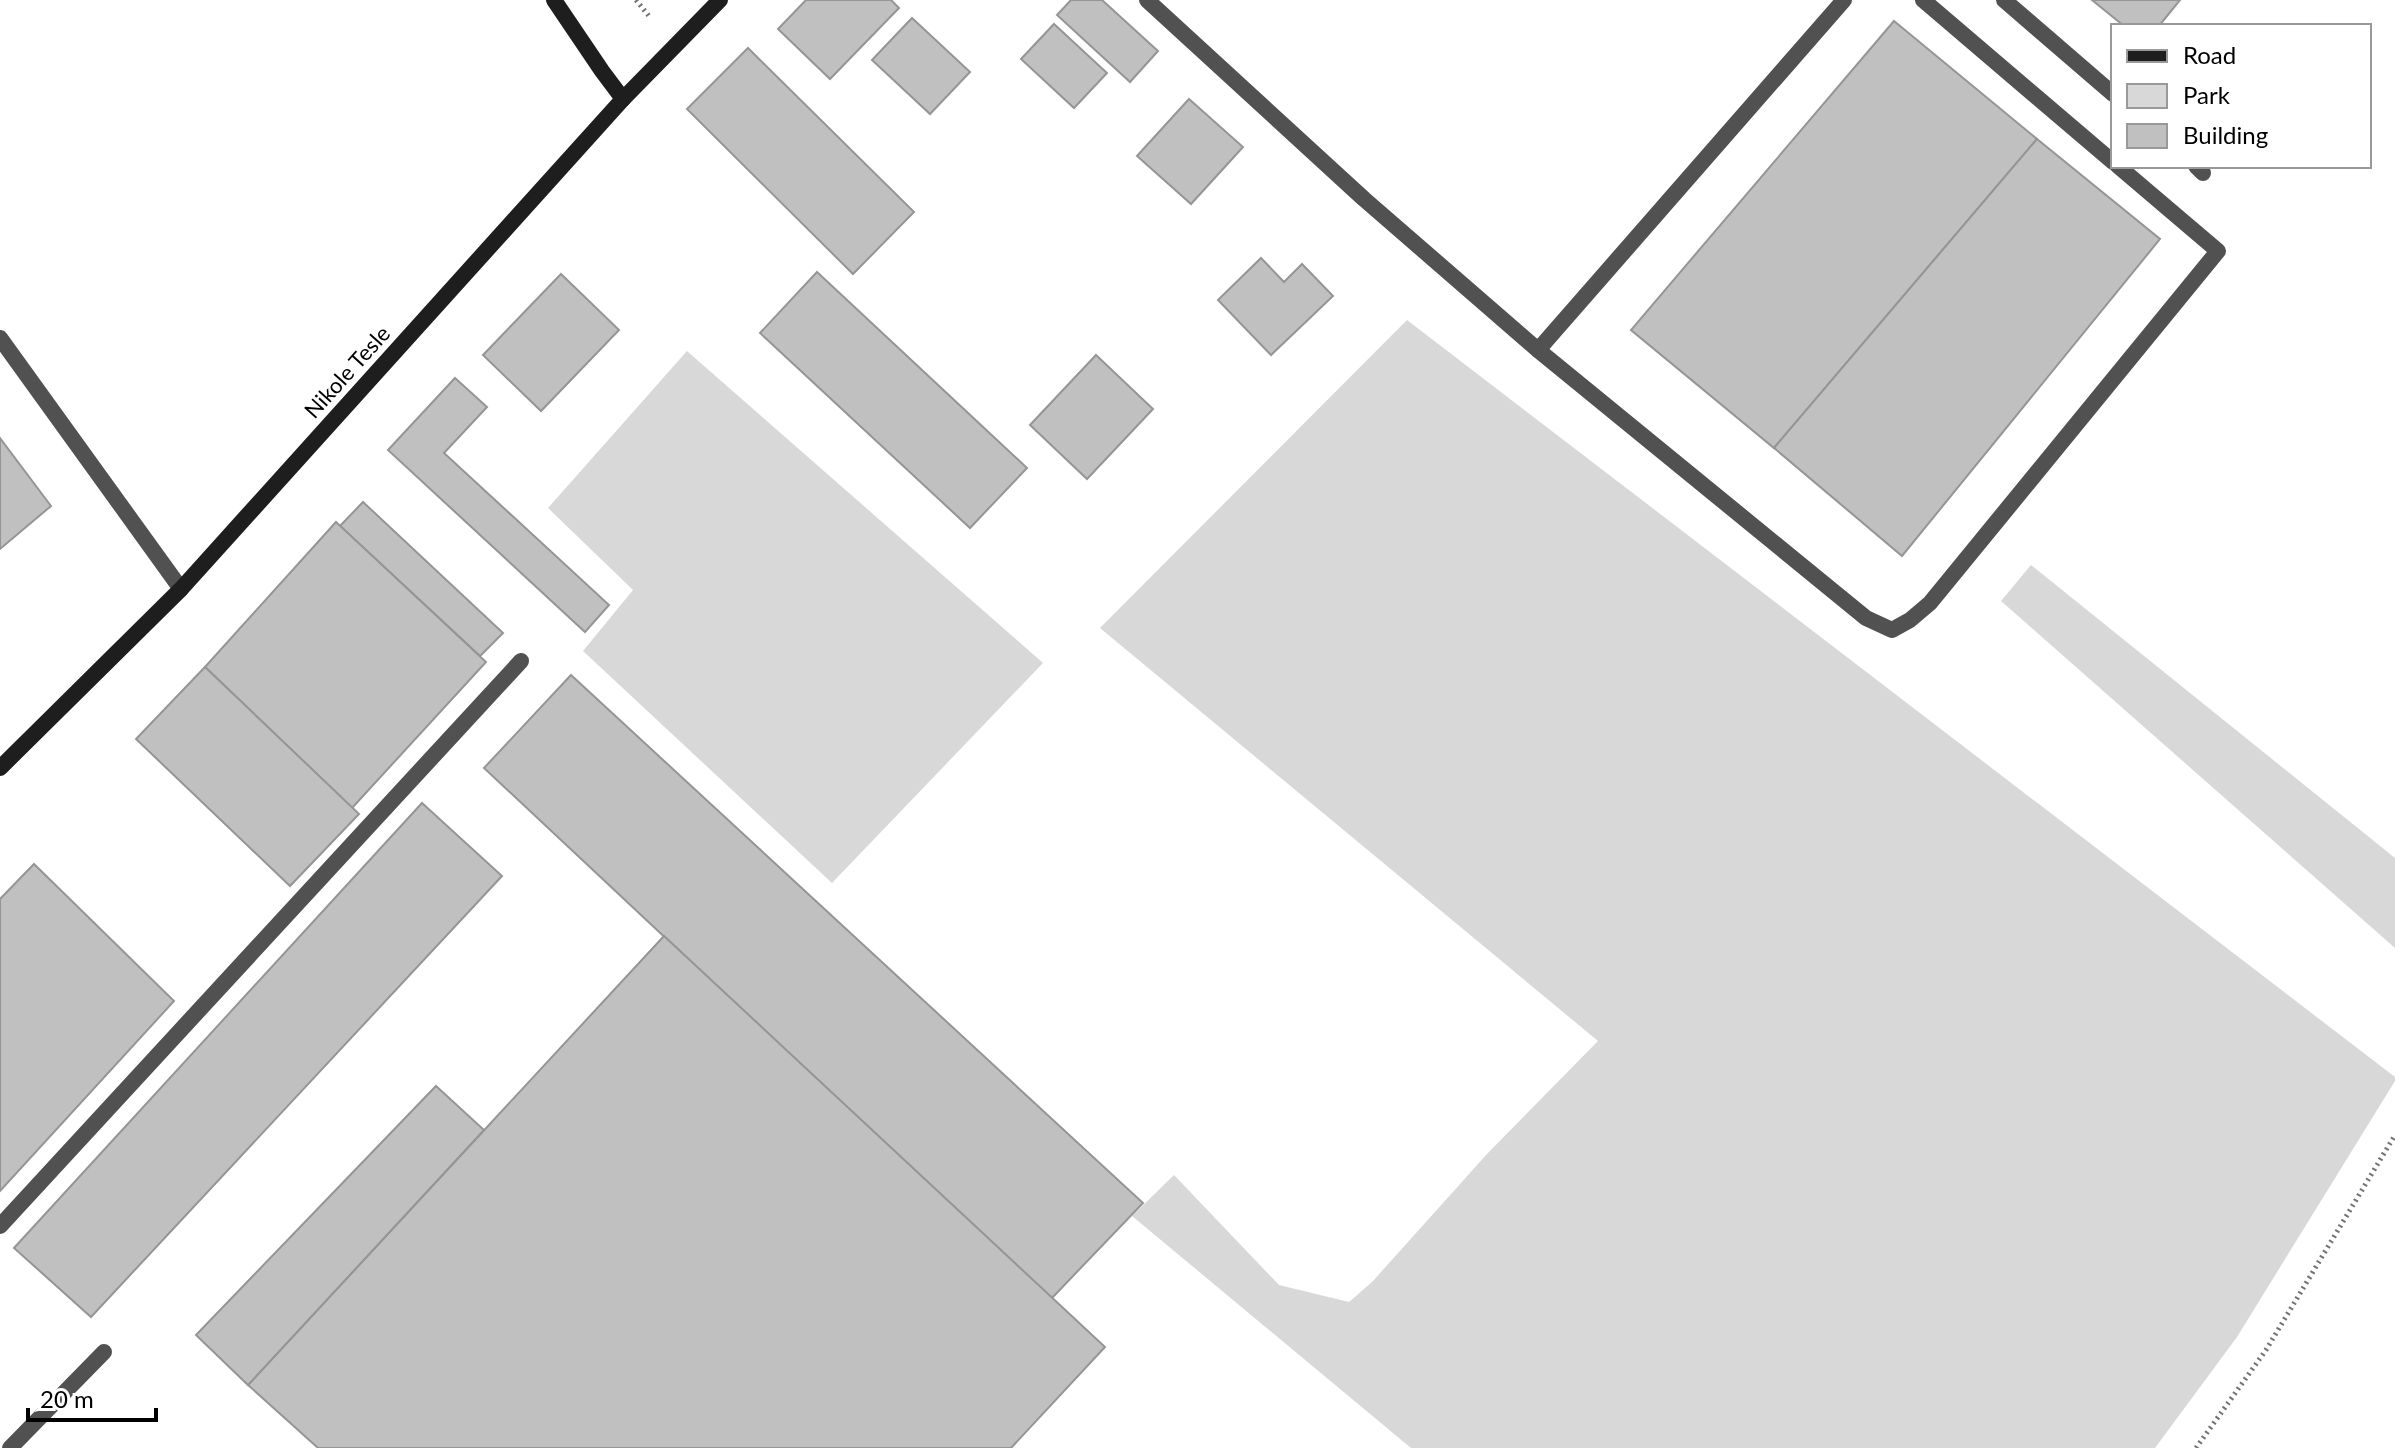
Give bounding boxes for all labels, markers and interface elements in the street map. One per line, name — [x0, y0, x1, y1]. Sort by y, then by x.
legend — [2111, 24, 2371, 168]
text: Road — [2183, 40, 2236, 69]
text: Park — [2183, 80, 2231, 109]
text: Building — [2183, 120, 2268, 149]
street label: Nikole Tesle — [298, 320, 395, 423]
scale bar — [28, 1372, 156, 1422]
text: 20 m — [40, 1384, 94, 1413]

